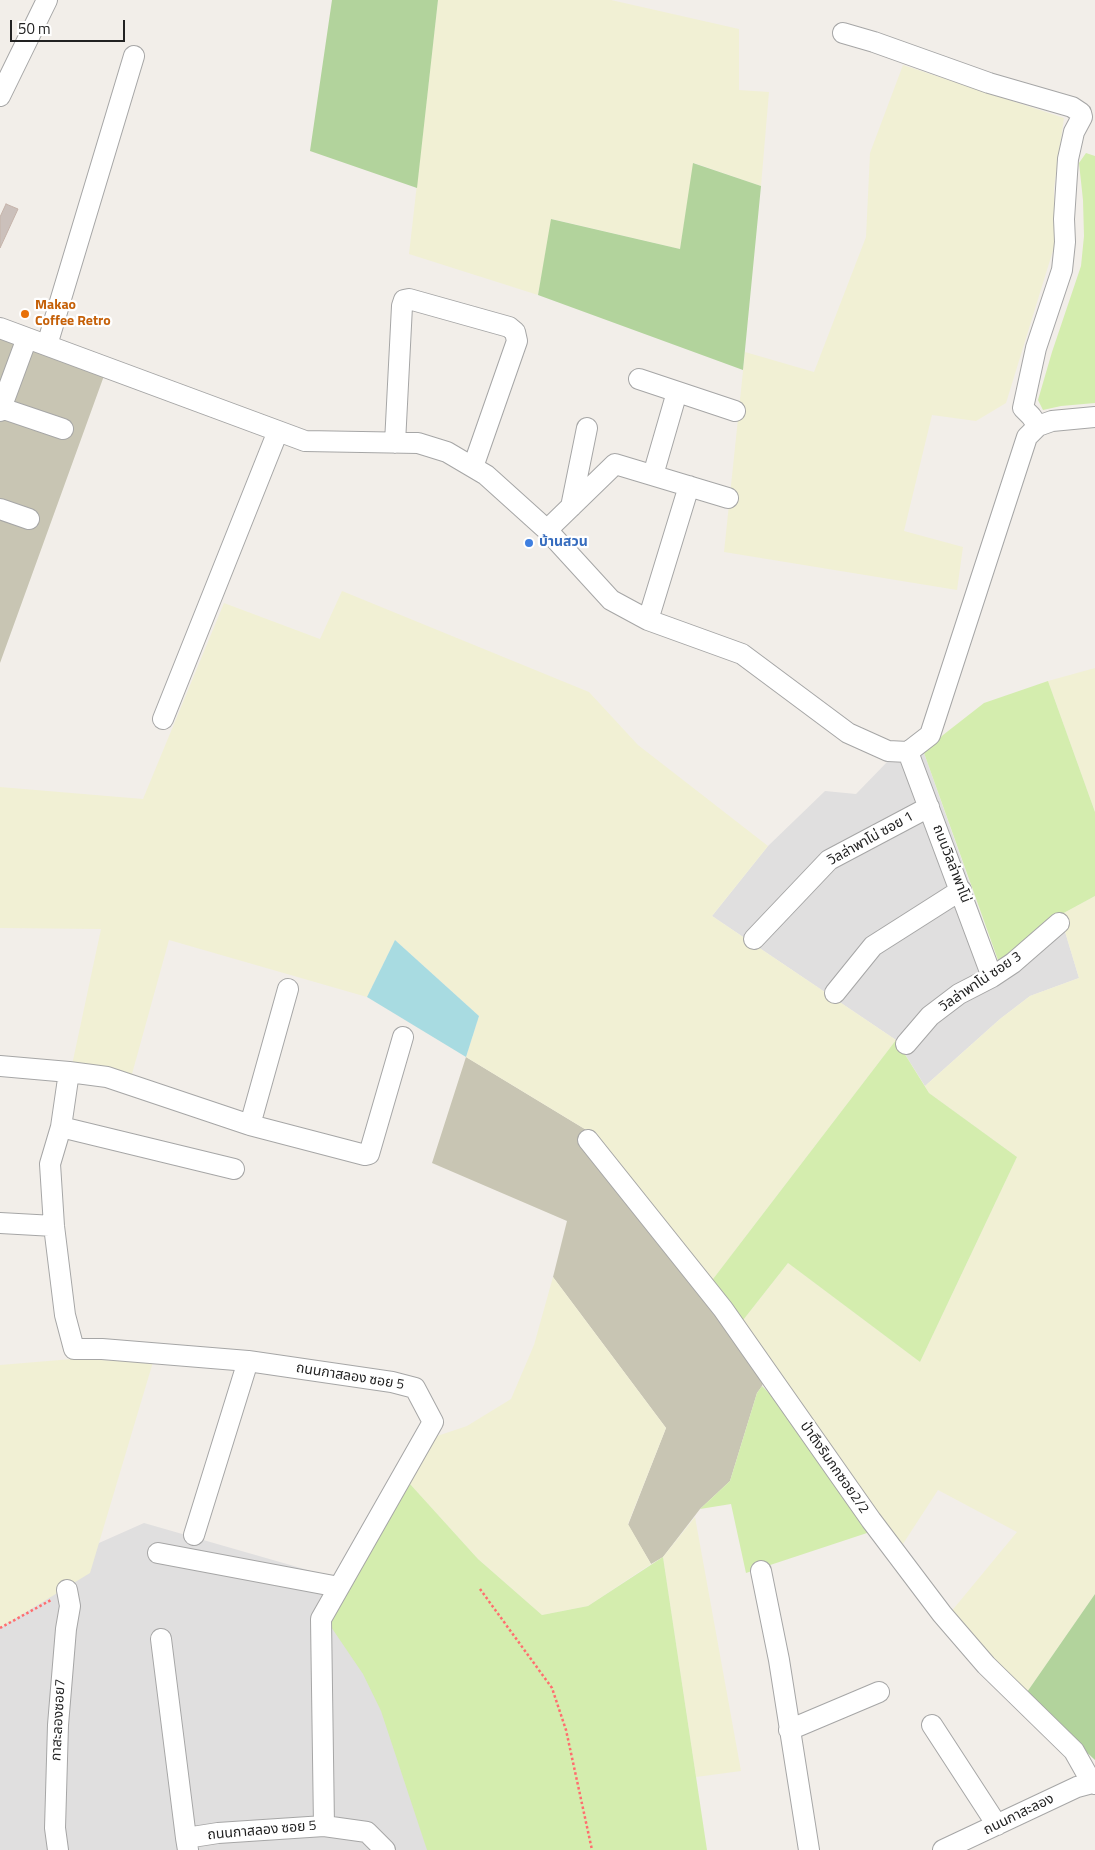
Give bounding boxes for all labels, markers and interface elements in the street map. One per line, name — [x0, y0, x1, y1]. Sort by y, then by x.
scale bar — [12, 10, 128, 42]
text: 50 m — [18, 17, 51, 40]
place label: Makao Coffee Retro — [35, 298, 111, 331]
marker: Makao Coffee Retro — [19, 308, 31, 320]
place label: บ้านสวน — [539, 535, 588, 551]
marker: บ้านสวน — [523, 537, 535, 549]
street label: วิลล่าพาโน่ ซอย 1 — [825, 809, 917, 869]
street label: ถนนวิลล่าพาโน่ — [928, 823, 974, 905]
street label: วิลล่าพาโน่ ซอย 3 — [937, 948, 1025, 1016]
street label: ถนนกาสลอง ซอย 5 — [295, 1360, 405, 1394]
street label: ป่าตึงริมกกซอย2/2 — [796, 1419, 872, 1517]
street label: กาสะลองซอย7 — [48, 1678, 70, 1762]
street label: ถนนกาสะลอง — [981, 1791, 1057, 1839]
street label: ถนนกาสลอง ซอย 5 — [207, 1818, 317, 1844]

